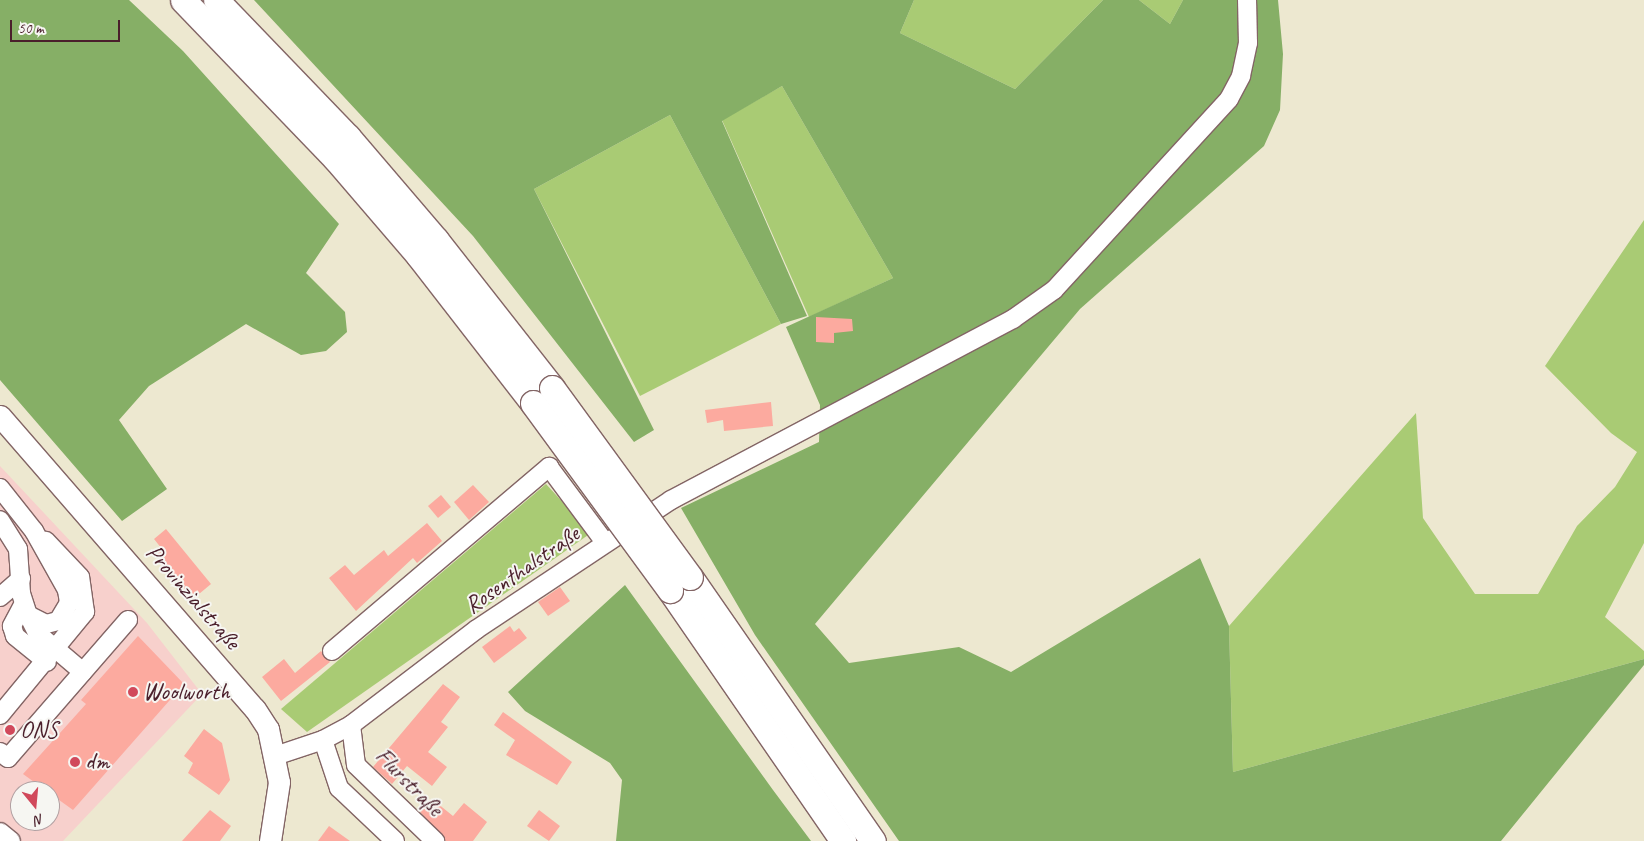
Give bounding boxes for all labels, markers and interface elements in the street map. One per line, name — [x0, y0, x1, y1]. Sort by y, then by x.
scale bar — [12, 10, 122, 42]
text: 50 m — [18, 19, 44, 38]
street label: Rosenthalstraße — [459, 520, 585, 620]
street label: Provinzialstraße — [140, 539, 246, 655]
place label: Woolworth — [143, 678, 230, 706]
marker: Woolworth — [127, 686, 139, 698]
place label: ONS — [20, 716, 58, 744]
marker: ONS — [4, 724, 16, 736]
street label: Flurstraße — [369, 742, 449, 822]
place label: dm — [85, 748, 109, 776]
marker: dm — [69, 756, 81, 768]
north arrow — [10, 781, 60, 831]
text: N — [33, 810, 46, 829]

